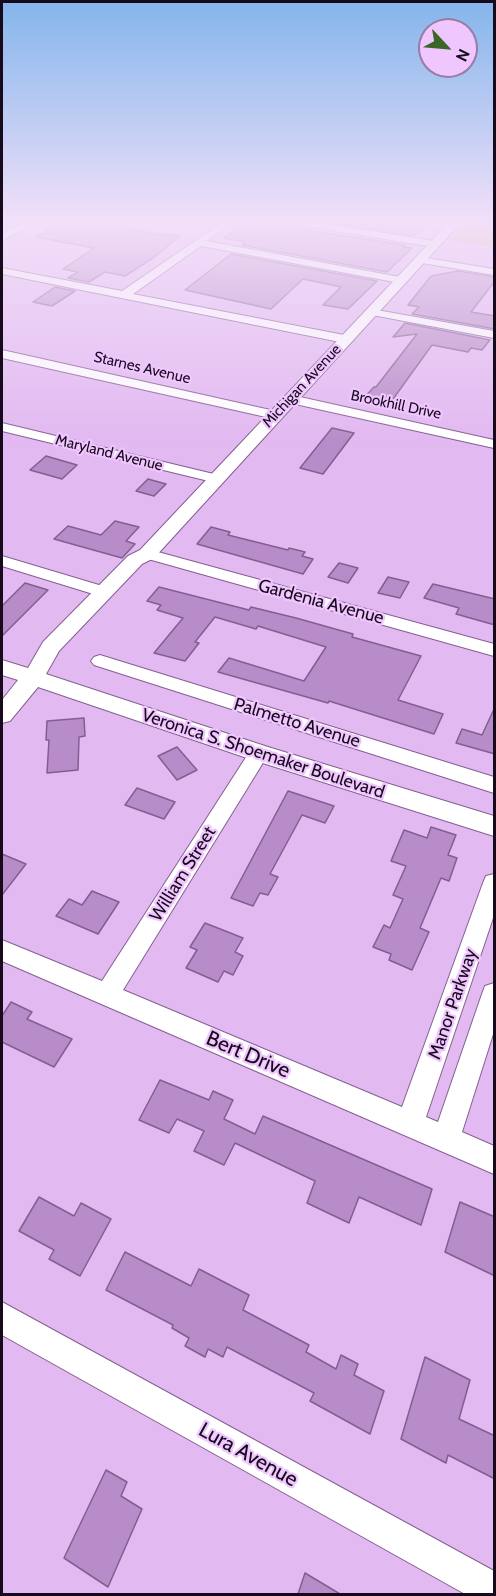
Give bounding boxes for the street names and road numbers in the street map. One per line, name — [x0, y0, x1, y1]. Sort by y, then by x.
street label: Michigan Avenue — [259, 341, 345, 431]
street label: Starnes Avenue — [92, 348, 192, 388]
street label: Brookhill Drive — [349, 387, 443, 423]
street label: Maryland Avenue — [53, 431, 165, 475]
street label: Gardenia Avenue — [256, 575, 386, 629]
street label: Palmetto Avenue — [231, 694, 363, 752]
street label: Veronica S. Shoemaker Boulevard — [139, 704, 387, 804]
street label: William Street — [145, 823, 221, 925]
street label: Manor Parkway — [424, 946, 482, 1062]
street label: Bert Drive — [202, 1026, 294, 1084]
street label: Lura Avenue — [194, 1417, 302, 1493]

